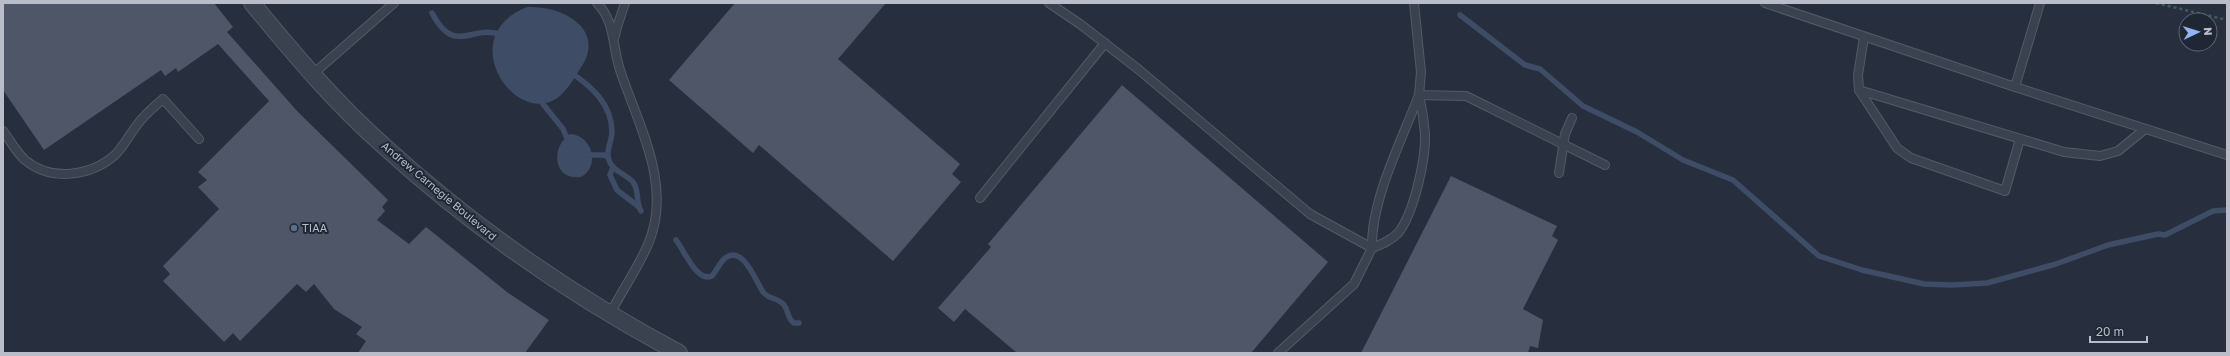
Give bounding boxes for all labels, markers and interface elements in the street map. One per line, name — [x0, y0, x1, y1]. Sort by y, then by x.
north arrow — [2178, 12, 2218, 52]
text: N — [2202, 27, 2215, 36]
street label: Andrew Carnegie Boulevard — [379, 139, 499, 243]
place label: TIAA — [302, 221, 328, 234]
marker: TIAA — [289, 223, 299, 233]
scale bar — [2090, 318, 2147, 344]
text: 20 m — [2096, 324, 2124, 339]

